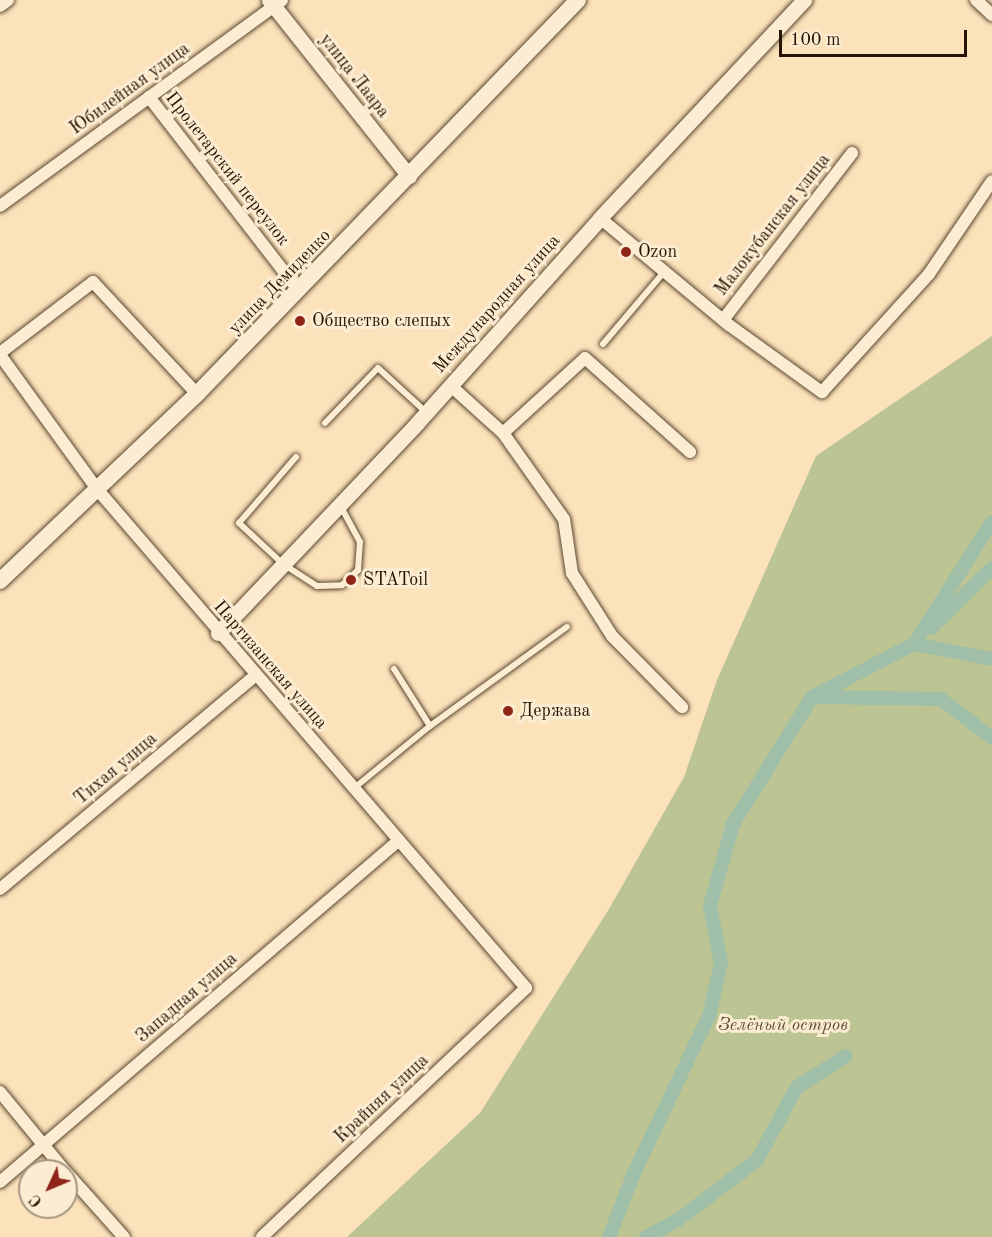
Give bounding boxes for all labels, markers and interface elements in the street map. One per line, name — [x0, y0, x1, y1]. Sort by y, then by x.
scale bar — [782, 18, 970, 56]
street label: улица Лаара — [314, 30, 394, 122]
text: 100 m — [790, 31, 841, 49]
street label: Юбилейная улица — [66, 38, 194, 140]
street label: Пролетарский переулок — [160, 88, 294, 250]
street label: Малокубанская улица — [711, 150, 835, 300]
street label: улица Демиденко — [224, 225, 336, 339]
street label: Международная улица — [429, 230, 565, 378]
place label: Ozon — [638, 241, 677, 263]
marker: Ozon — [619, 245, 633, 259]
place label: Общество слепых — [312, 310, 451, 332]
marker: Общество слепых — [293, 314, 307, 328]
place label: STAToil — [363, 569, 428, 591]
marker: STAToil — [344, 573, 358, 587]
street label: Партизанская улица — [208, 596, 332, 734]
place label: Держава — [520, 700, 590, 722]
marker: Держава — [501, 704, 515, 718]
street label: Тихая улица — [70, 728, 162, 810]
street label: Западная улица — [132, 948, 242, 1048]
park label: Зелёный остров — [718, 1014, 848, 1036]
street label: Крайняя улица — [331, 1050, 433, 1148]
north arrow — [18, 1159, 78, 1219]
text: С — [27, 1191, 46, 1209]

